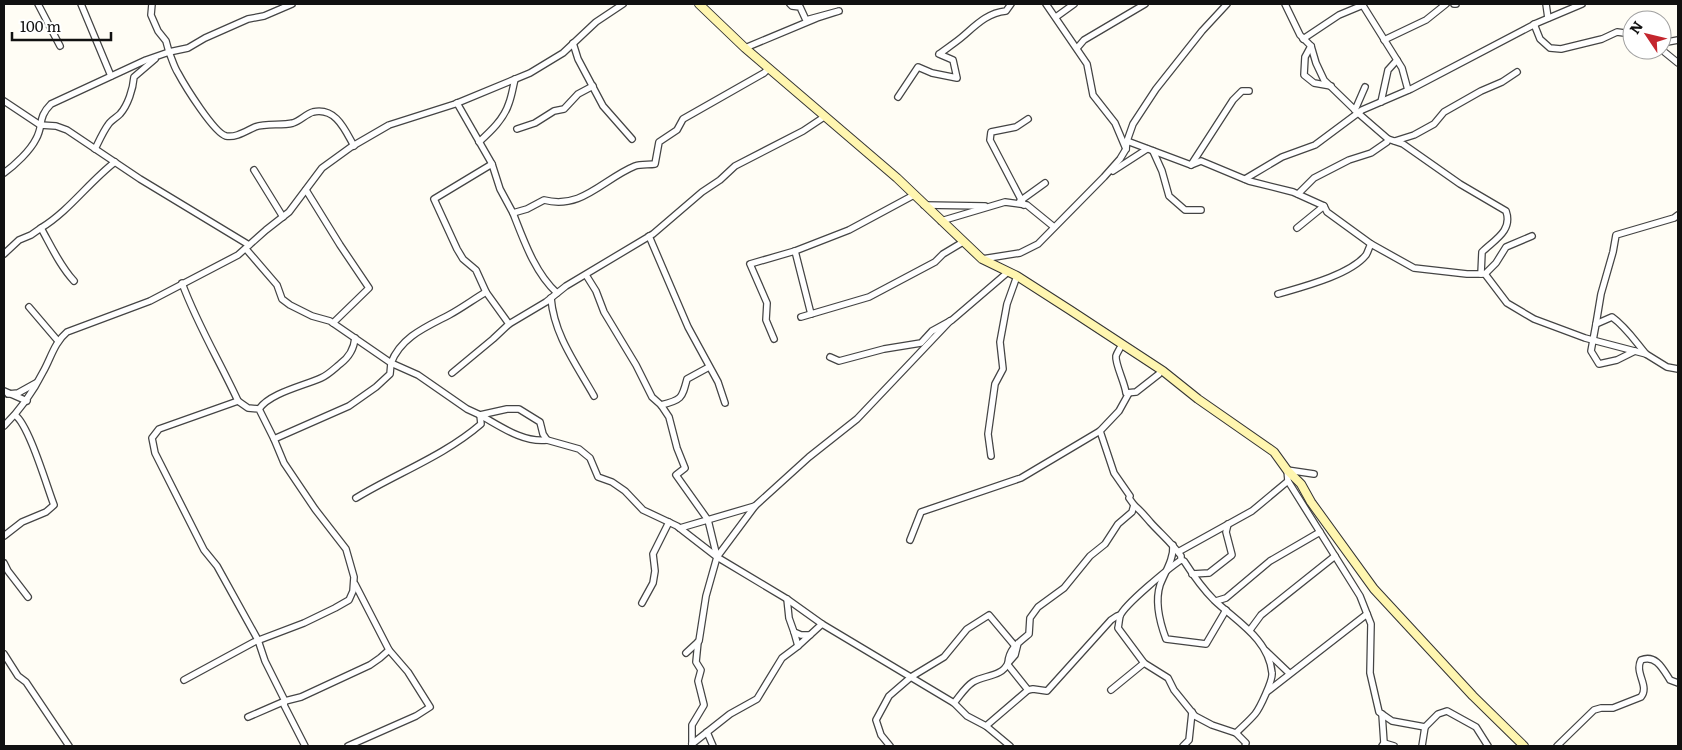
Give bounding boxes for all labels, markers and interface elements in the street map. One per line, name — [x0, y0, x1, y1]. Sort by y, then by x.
scale bar — [12, 10, 111, 42]
north arrow — [1622, 10, 1672, 60]
text: 100 m — [20, 14, 61, 37]
text: N — [1624, 16, 1647, 38]

